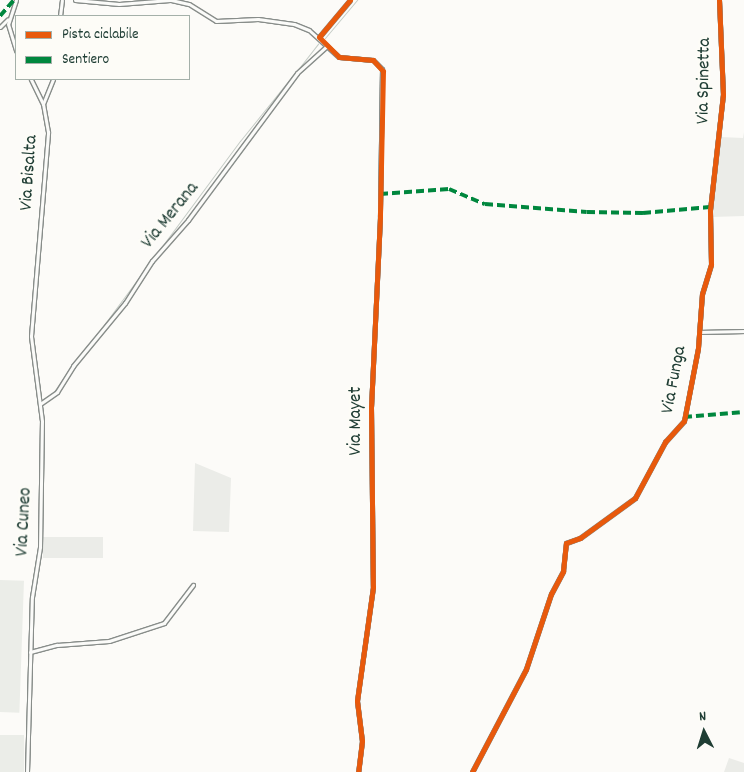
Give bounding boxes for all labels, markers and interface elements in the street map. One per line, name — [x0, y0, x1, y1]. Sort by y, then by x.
legend — [15, 15, 190, 80]
text: Pista ciclabile — [62, 24, 139, 46]
street label: Via Spinetta — [693, 38, 717, 124]
text: Sentiero — [62, 49, 109, 71]
street label: Via Bisalta — [16, 134, 44, 212]
street label: Via Merana — [137, 178, 205, 254]
street label: Via Funga — [657, 344, 693, 416]
street label: Via Mayet — [346, 387, 368, 455]
street label: Via Cuneo — [12, 487, 38, 557]
north arrow — [679, 707, 729, 757]
text: N — [698, 707, 707, 727]

